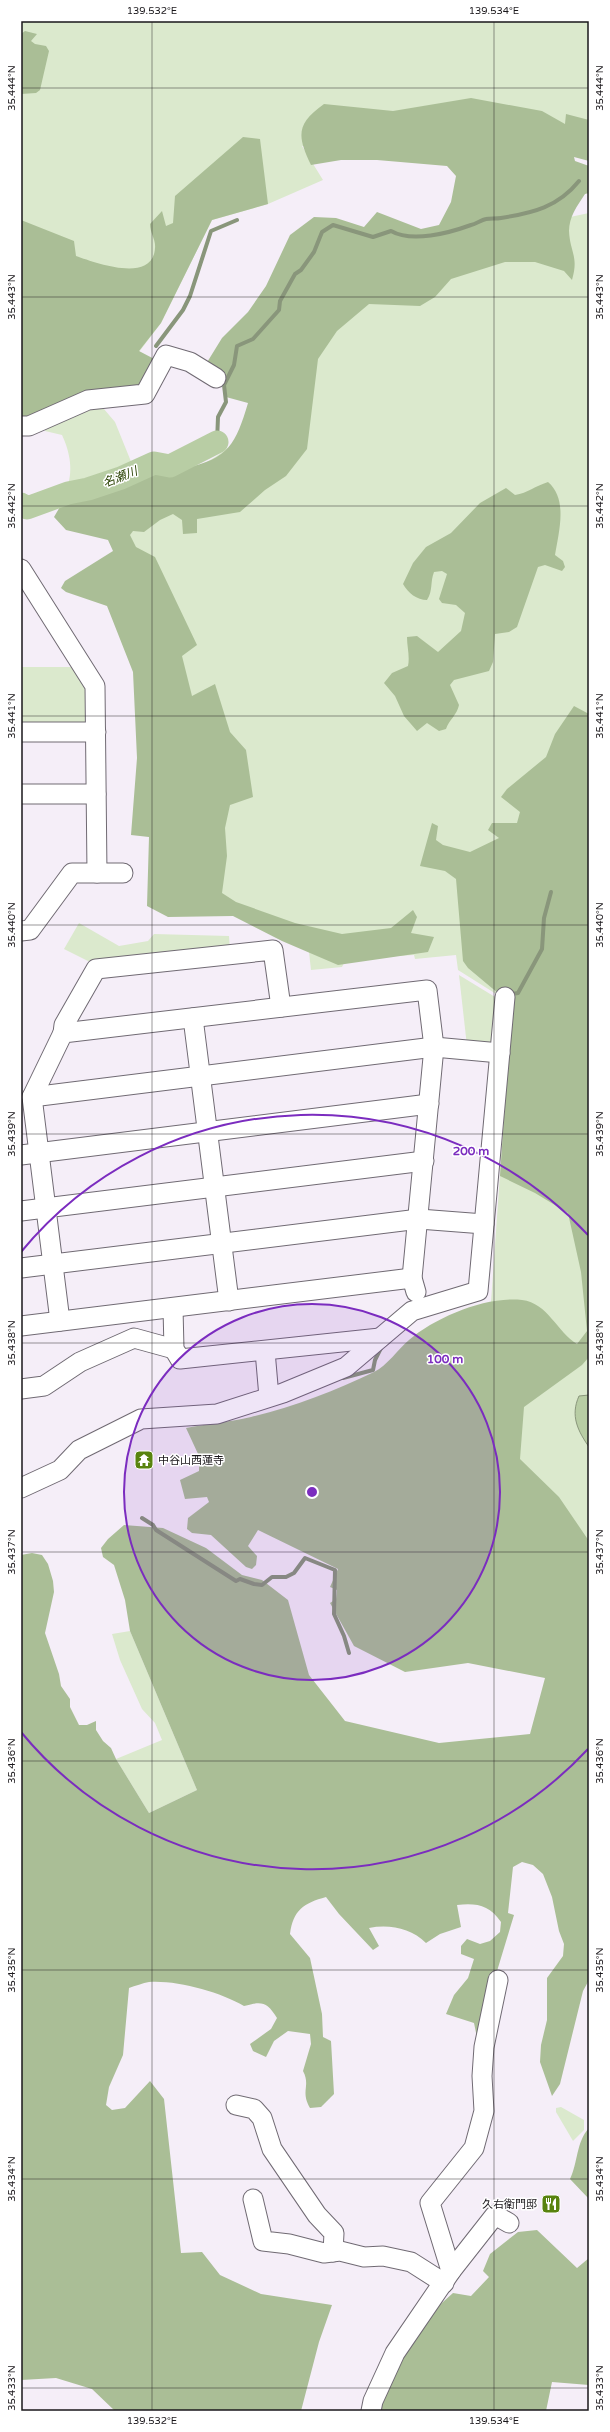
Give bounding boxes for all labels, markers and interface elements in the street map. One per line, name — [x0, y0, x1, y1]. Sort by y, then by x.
text: 139.532°E — [127, 5, 177, 17]
text: 139.534°E — [469, 5, 519, 17]
text: 35.444°N — [6, 65, 18, 111]
text: 35.444°N — [594, 65, 606, 111]
text: 35.443°N — [6, 274, 18, 320]
text: 35.443°N — [594, 274, 606, 320]
water label: 名瀬川 — [101, 463, 141, 490]
text: 35.442°N — [6, 483, 18, 529]
text: 35.442°N — [594, 483, 606, 529]
text: 35.441°N — [6, 693, 18, 739]
text: 35.441°N — [594, 693, 606, 739]
text: 35.440°N — [6, 902, 18, 948]
text: 35.440°N — [594, 902, 606, 948]
text: 35.439°N — [6, 1111, 18, 1157]
text: 35.439°N — [594, 1111, 606, 1157]
text: 200 m — [453, 1144, 489, 1158]
text: 35.438°N — [6, 1320, 18, 1366]
text: 35.438°N — [594, 1320, 606, 1366]
text: 100 m — [427, 1352, 463, 1366]
temple icon: 中谷山西蓮寺 — [133, 1449, 155, 1471]
place label: 中谷山西蓮寺 — [158, 1454, 224, 1467]
centre of rings — [305, 1485, 319, 1499]
text: 35.437°N — [6, 1529, 18, 1575]
text: 35.437°N — [594, 1529, 606, 1575]
text: 35.436°N — [6, 1738, 18, 1784]
text: 35.436°N — [594, 1738, 606, 1784]
text: 35.435°N — [6, 1947, 18, 1993]
text: 35.435°N — [594, 1947, 606, 1993]
text: 35.434°N — [6, 2156, 18, 2202]
text: 35.434°N — [594, 2156, 606, 2202]
restaurant icon: 久右衛門邸 — [540, 2193, 562, 2215]
place label: 久右衛門邸 — [482, 2198, 537, 2211]
text: 35.433°N — [6, 2365, 18, 2411]
text: 35.433°N — [594, 2365, 606, 2411]
text: 139.532°E — [127, 2415, 177, 2427]
text: 139.534°E — [469, 2415, 519, 2427]

